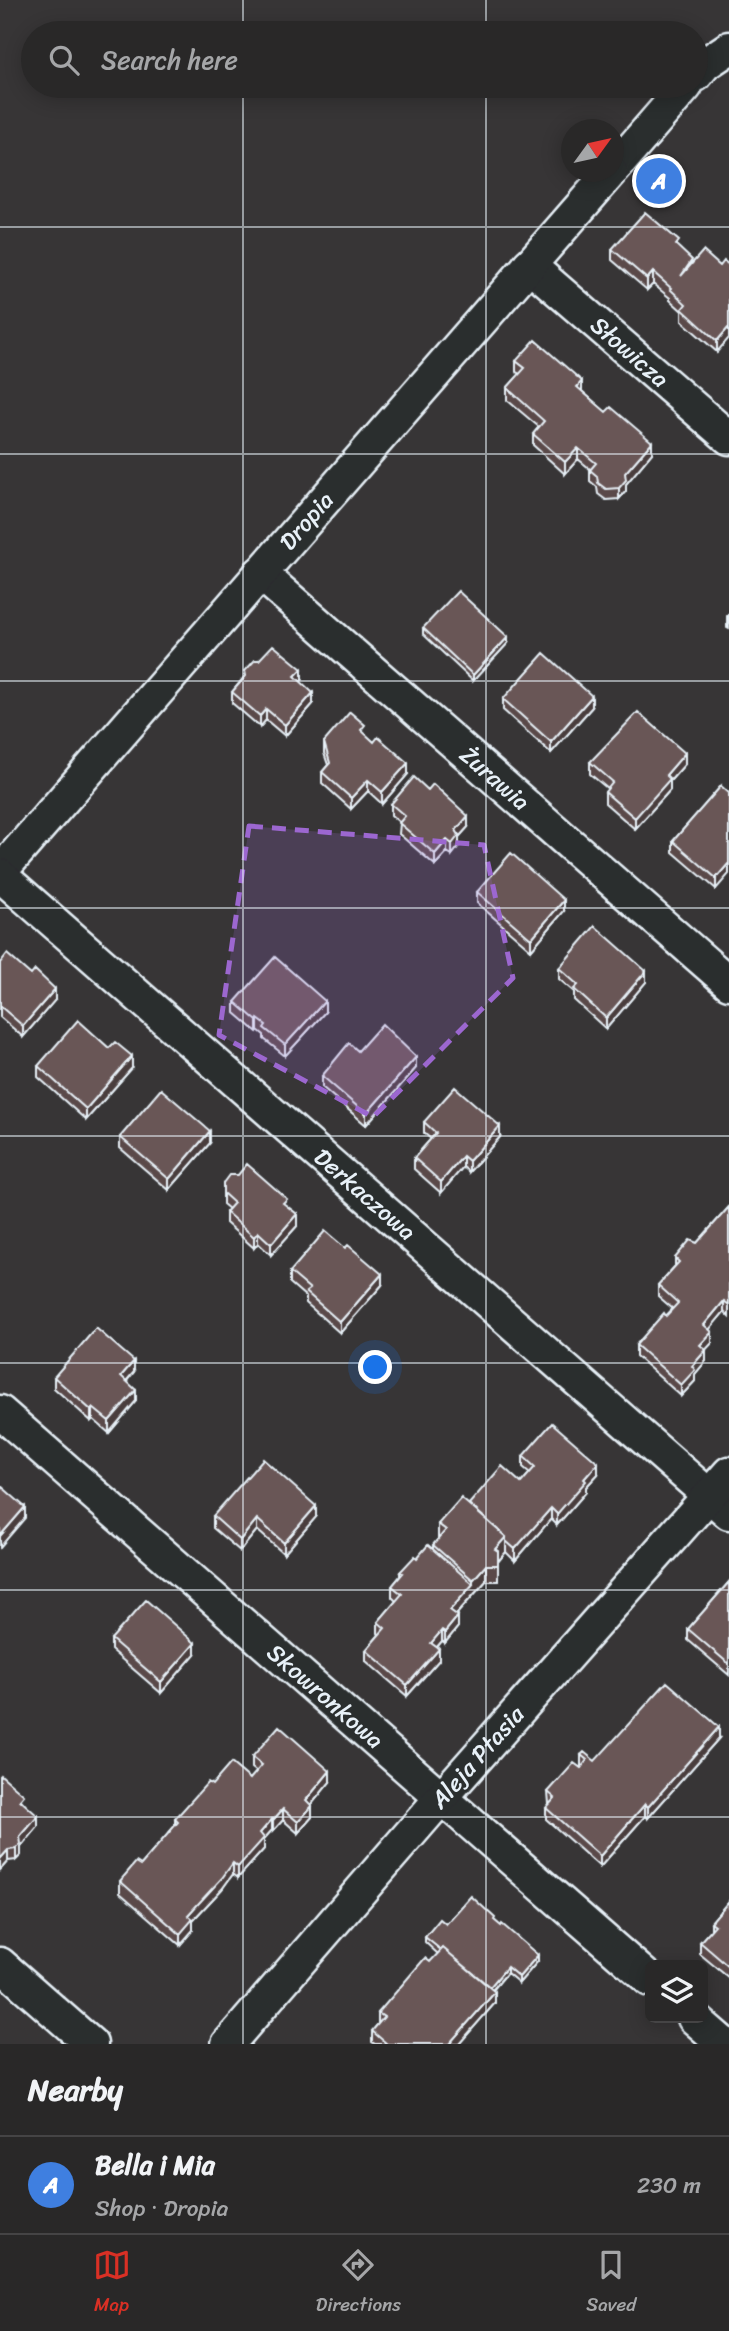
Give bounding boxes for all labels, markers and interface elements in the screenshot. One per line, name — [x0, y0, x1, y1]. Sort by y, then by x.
search box — [21, 21, 708, 98]
text: Search here — [101, 37, 238, 83]
icon: search — [45, 41, 83, 79]
north arrow — [561, 119, 624, 182]
pin: A — [636, 155, 682, 207]
street label: Słowicza — [580, 305, 679, 399]
street label: Dropia — [268, 482, 345, 560]
street label: Żurawia — [450, 735, 540, 822]
street label: Derkaczowa — [304, 1137, 426, 1251]
your location — [358, 1350, 392, 1384]
street label: Skowronkowa — [257, 1633, 394, 1760]
street label: Aleja Ptasia — [419, 1695, 536, 1819]
map controls — [645, 1960, 708, 2023]
button: layers — [645, 1960, 708, 2023]
text: Nearby — [28, 2063, 123, 2117]
text: Bella i Mia — [95, 2142, 215, 2188]
text: A — [43, 2165, 59, 2206]
text: 230 m — [637, 2165, 701, 2206]
text: Shop · Dropia — [95, 2188, 228, 2229]
tab: Map — [93, 2246, 131, 2321]
tab: Directions — [316, 2246, 401, 2321]
tab: Saved — [586, 2246, 636, 2321]

